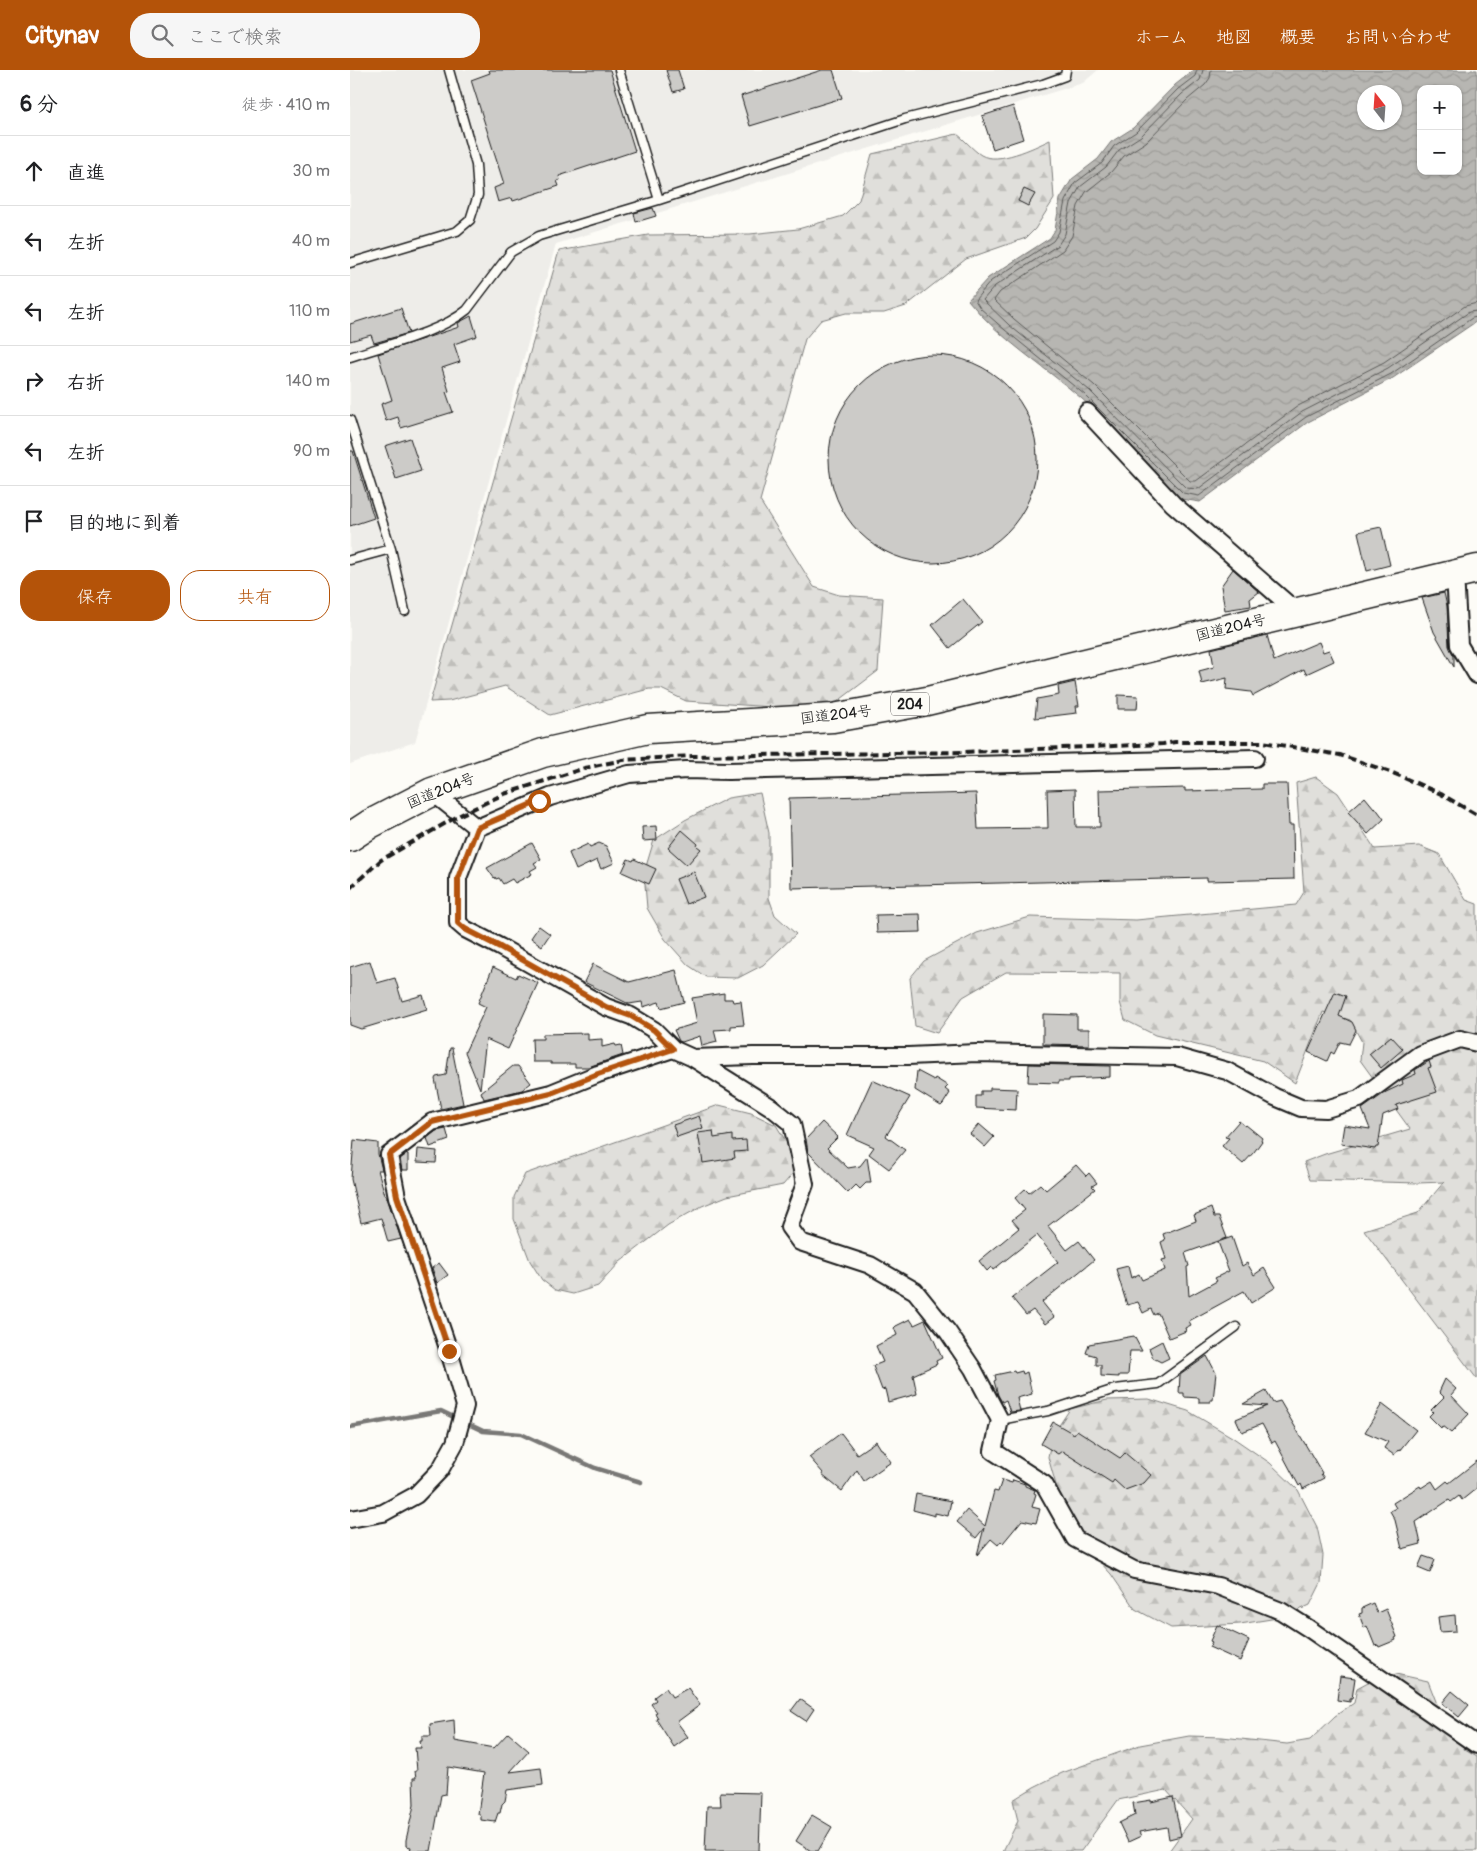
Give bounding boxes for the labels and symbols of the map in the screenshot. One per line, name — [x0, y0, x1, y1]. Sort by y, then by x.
north arrow — [1357, 85, 1402, 130]
street label: 国道204号 — [1194, 610, 1268, 646]
road number: 204 — [891, 692, 929, 716]
street label: 国道204号 — [799, 701, 873, 729]
street label: 国道204号 — [404, 769, 478, 813]
route start — [528, 790, 551, 813]
route end — [438, 1340, 461, 1363]

